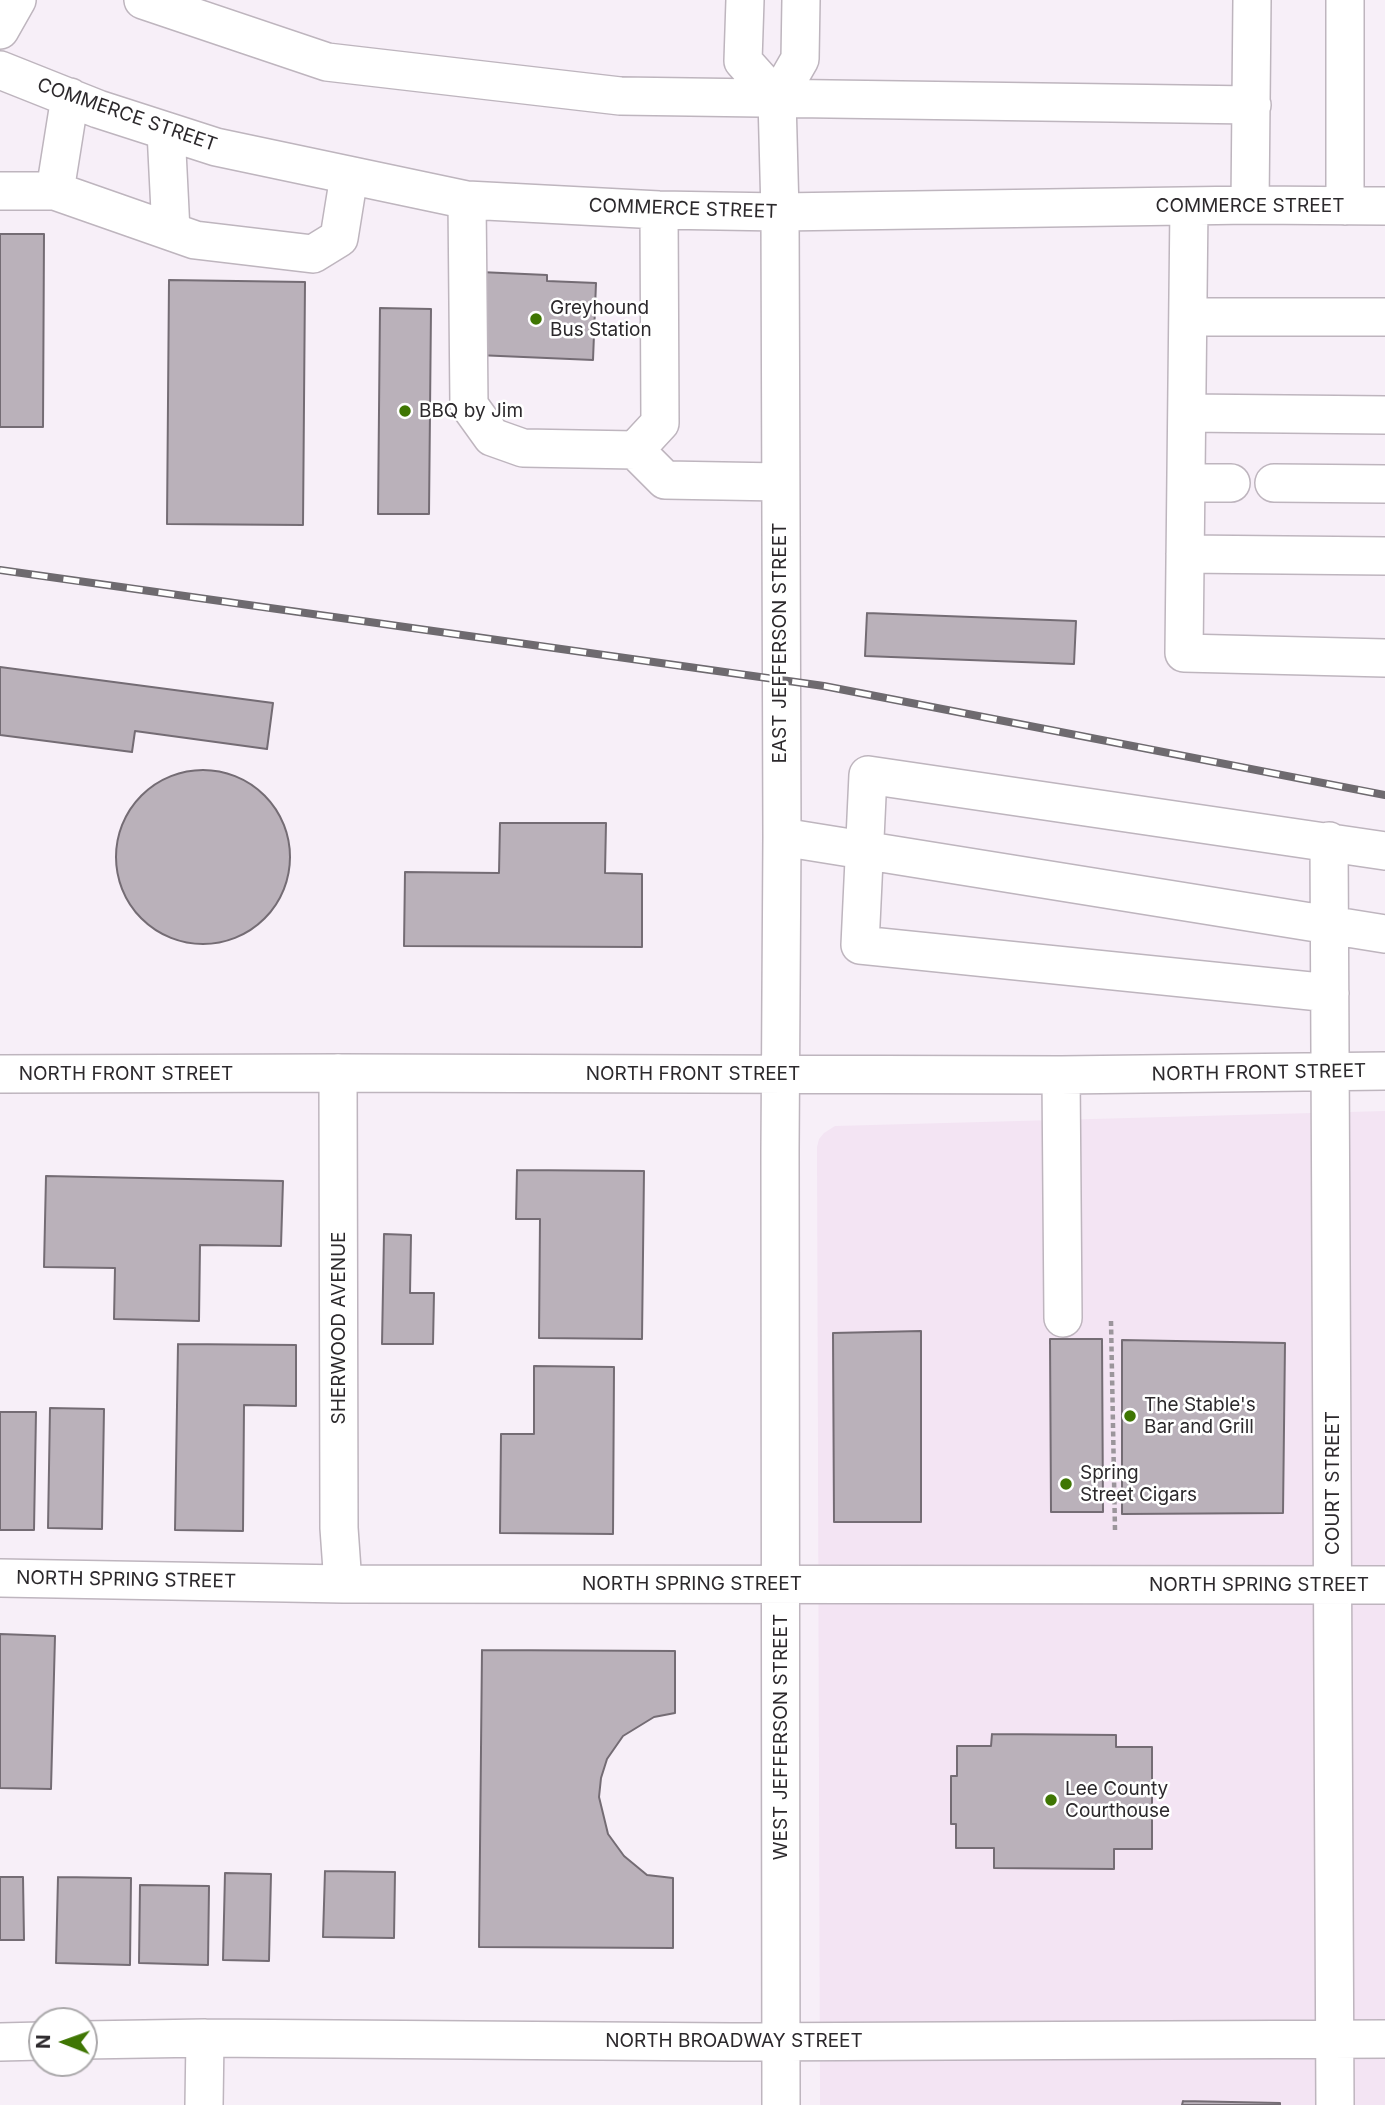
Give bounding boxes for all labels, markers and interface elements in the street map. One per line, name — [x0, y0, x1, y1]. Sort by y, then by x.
street label: COMMERCE STREET — [34, 73, 220, 157]
street label: COMMERCE STREET — [588, 194, 778, 224]
street label: COMMERCE STREET — [1156, 195, 1344, 217]
place label: Greyhound Bus Station — [550, 297, 652, 341]
marker: Greyhound Bus Station — [528, 311, 544, 327]
place label: BBQ by Jim — [419, 400, 523, 422]
marker: BBQ by Jim — [397, 403, 413, 419]
street label: EAST JEFFERSON STREET — [769, 523, 791, 763]
street label: NORTH FRONT STREET — [1152, 1060, 1366, 1086]
street label: NORTH FRONT STREET — [19, 1063, 233, 1085]
street label: NORTH FRONT STREET — [586, 1063, 800, 1085]
street label: SHERWOOD AVENUE — [328, 1231, 350, 1425]
place label: The Stable's Bar and Grill — [1144, 1394, 1256, 1438]
marker: The Stable's Bar and Grill — [1122, 1408, 1138, 1424]
street label: COURT STREET — [1322, 1411, 1344, 1555]
place label: Spring Street Cigars — [1080, 1462, 1197, 1506]
marker: Spring Street Cigars — [1058, 1476, 1074, 1492]
street label: NORTH SPRING STREET — [16, 1567, 236, 1593]
street label: NORTH SPRING STREET — [582, 1573, 802, 1595]
street label: NORTH SPRING STREET — [1149, 1574, 1369, 1596]
street label: WEST JEFFERSON STREET — [770, 1614, 792, 1860]
place label: Lee County Courthouse — [1065, 1778, 1170, 1822]
marker: Lee County Courthouse — [1043, 1792, 1059, 1808]
north arrow — [28, 2007, 98, 2077]
street label: NORTH BROADWAY STREET — [605, 2030, 863, 2052]
text: N — [32, 2034, 55, 2049]

